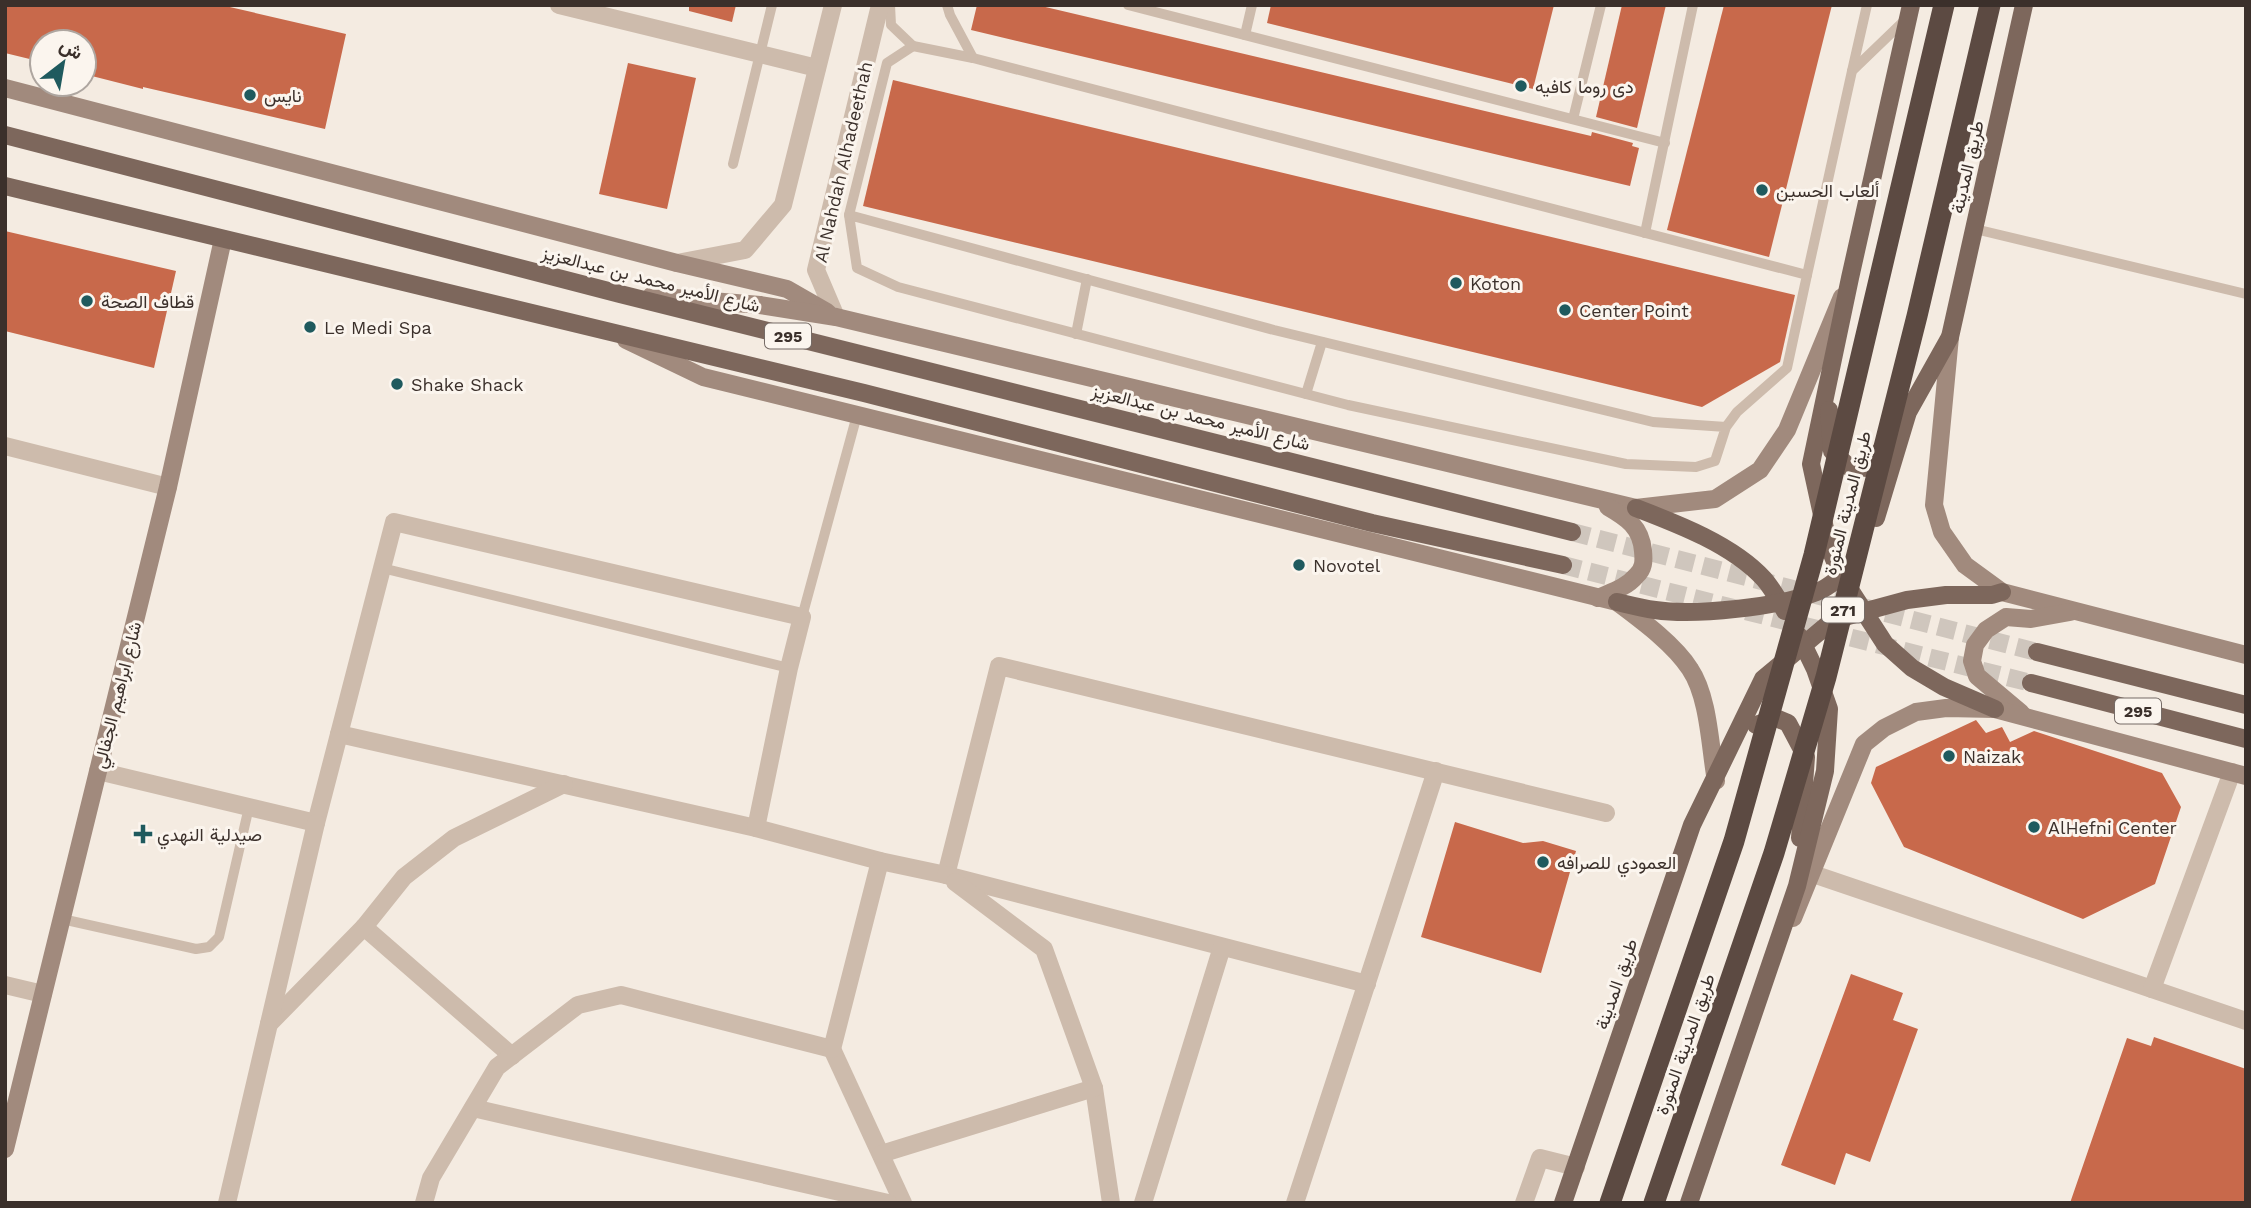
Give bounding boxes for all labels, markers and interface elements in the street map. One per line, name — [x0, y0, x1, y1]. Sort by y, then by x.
north arrow — [28, 28, 98, 98]
text: ش — [56, 33, 87, 65]
street label: Al Nahdah Alhadeethah — [810, 59, 876, 265]
place label: دى روما كافيه — [1535, 76, 1634, 98]
marker: دى روما كافيه — [1513, 78, 1529, 94]
place label: نايس — [264, 85, 302, 107]
marker: نايس — [242, 87, 258, 103]
street label: طريق المدينة — [1946, 119, 1989, 216]
place label: ألعاب الحسين — [1776, 180, 1879, 202]
marker: ألعاب الحسين — [1754, 182, 1770, 198]
street label: شارع الأمير محمد بن عبدالعزيز — [538, 241, 762, 318]
place label: Koton — [1470, 273, 1521, 294]
marker: Koton — [1448, 275, 1464, 291]
place label: قطاف الصحة — [101, 291, 194, 312]
marker: قطاف الصحة — [79, 293, 95, 309]
place label: Center Point — [1579, 300, 1689, 321]
marker: Center Point — [1557, 302, 1573, 318]
place label: Le Medi Spa — [324, 317, 432, 338]
marker: Le Medi Spa — [302, 319, 318, 335]
road number: 295 — [765, 324, 811, 348]
place label: Shake Shack — [411, 374, 523, 395]
marker: Shake Shack — [389, 376, 405, 392]
street label: شارع الأمير محمد بن عبدالعزيز — [1088, 379, 1312, 456]
street label: طريق المدينة المنورة — [1819, 429, 1876, 577]
place label: Novotel — [1313, 555, 1381, 576]
marker: Novotel — [1291, 557, 1307, 573]
road number: 271 — [1822, 597, 1864, 622]
street label: شارع ابراهيم الجفالي — [89, 619, 150, 772]
road number: 295 — [2115, 698, 2161, 724]
place label: Naizak — [1963, 746, 2021, 767]
marker: Naizak — [1941, 748, 1957, 764]
place label: AlHefni Center — [2048, 817, 2177, 838]
marker: AlHefni Center — [2026, 819, 2042, 835]
place label: صيدلية النهدي — [157, 824, 262, 850]
marker: صيدلية النهدي — [135, 826, 151, 842]
place label: العمودي للصرافه — [1557, 852, 1676, 878]
marker: العمودي للصرافه — [1535, 854, 1551, 870]
street label: طريق المدينة — [1591, 936, 1642, 1032]
street label: طريق المدينة المنورة — [1651, 971, 1720, 1118]

